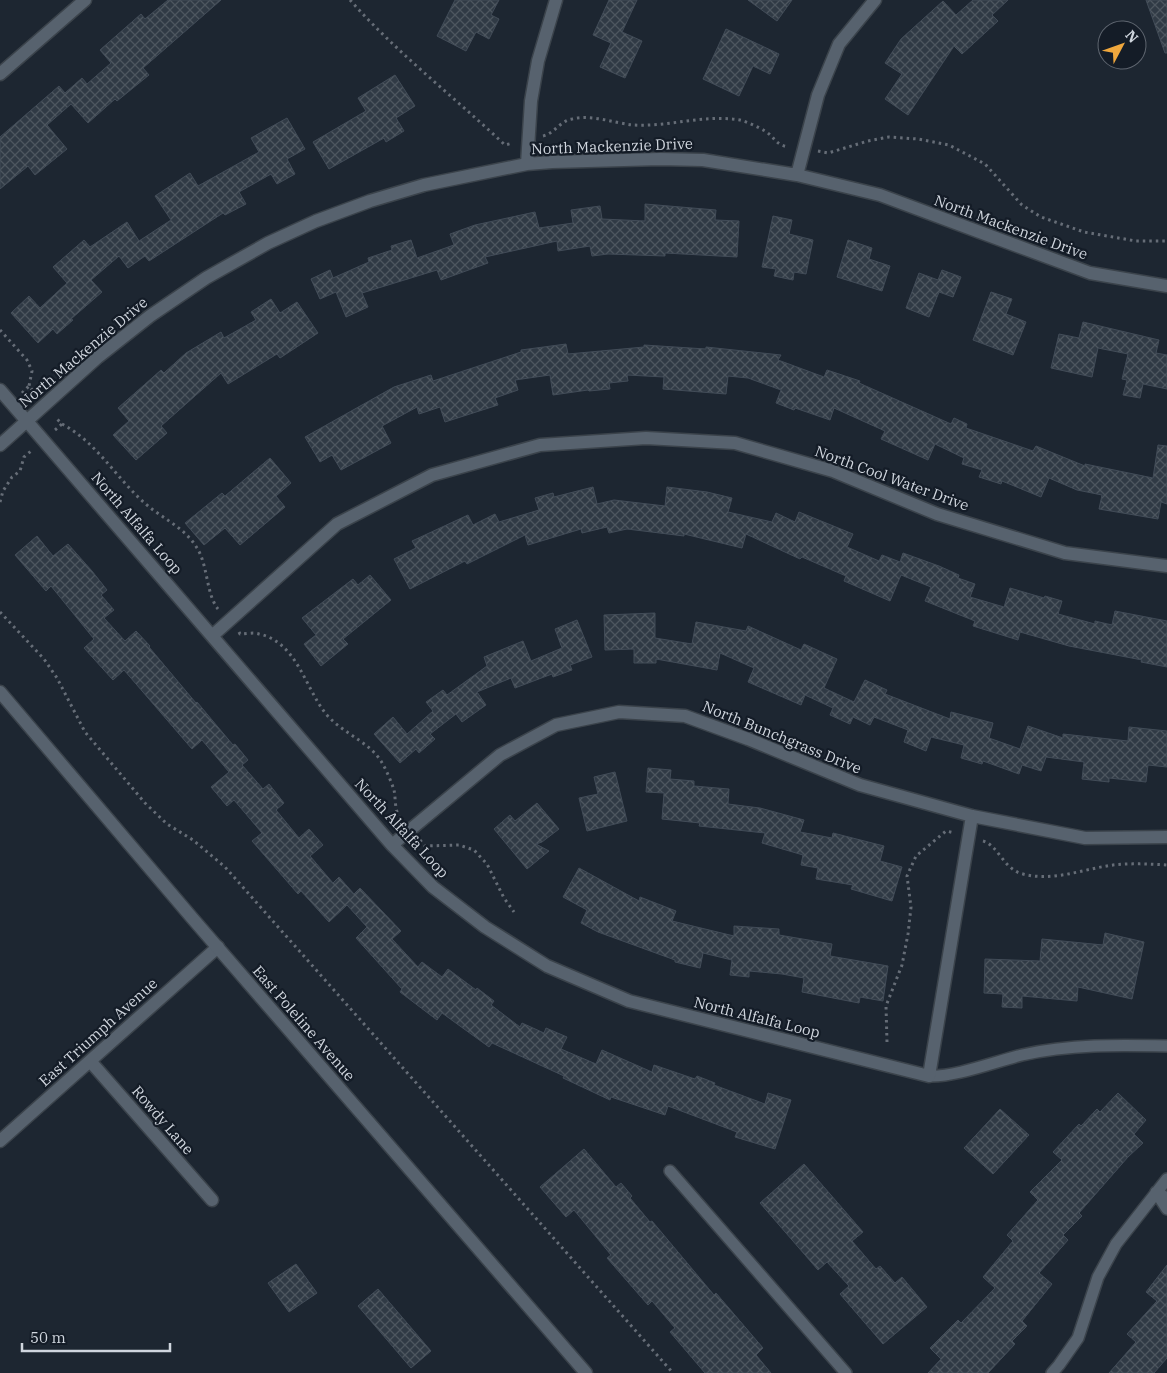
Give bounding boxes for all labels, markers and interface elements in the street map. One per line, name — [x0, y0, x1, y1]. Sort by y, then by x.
north arrow — [1097, 20, 1147, 70]
text: N — [1121, 26, 1142, 47]
street label: North Mackenzie Drive — [531, 134, 693, 158]
street label: North Mackenzie Drive — [932, 190, 1090, 264]
street label: North Mackenzie Drive — [15, 293, 151, 411]
street label: North Cool Water Drive — [812, 441, 972, 515]
street label: North Alfalfa Loop — [87, 468, 187, 578]
street label: North Bunchgrass Drive — [700, 696, 864, 778]
street label: North Alfalfa Loop — [351, 774, 453, 882]
street label: East Poleline Avenue — [249, 961, 359, 1085]
street label: East Triumph Avenue — [35, 974, 161, 1090]
street label: North Alfalfa Loop — [692, 992, 822, 1042]
street label: Rowdy Lane — [128, 1082, 198, 1158]
scale bar — [22, 1320, 170, 1352]
text: 50 m — [30, 1328, 66, 1347]

